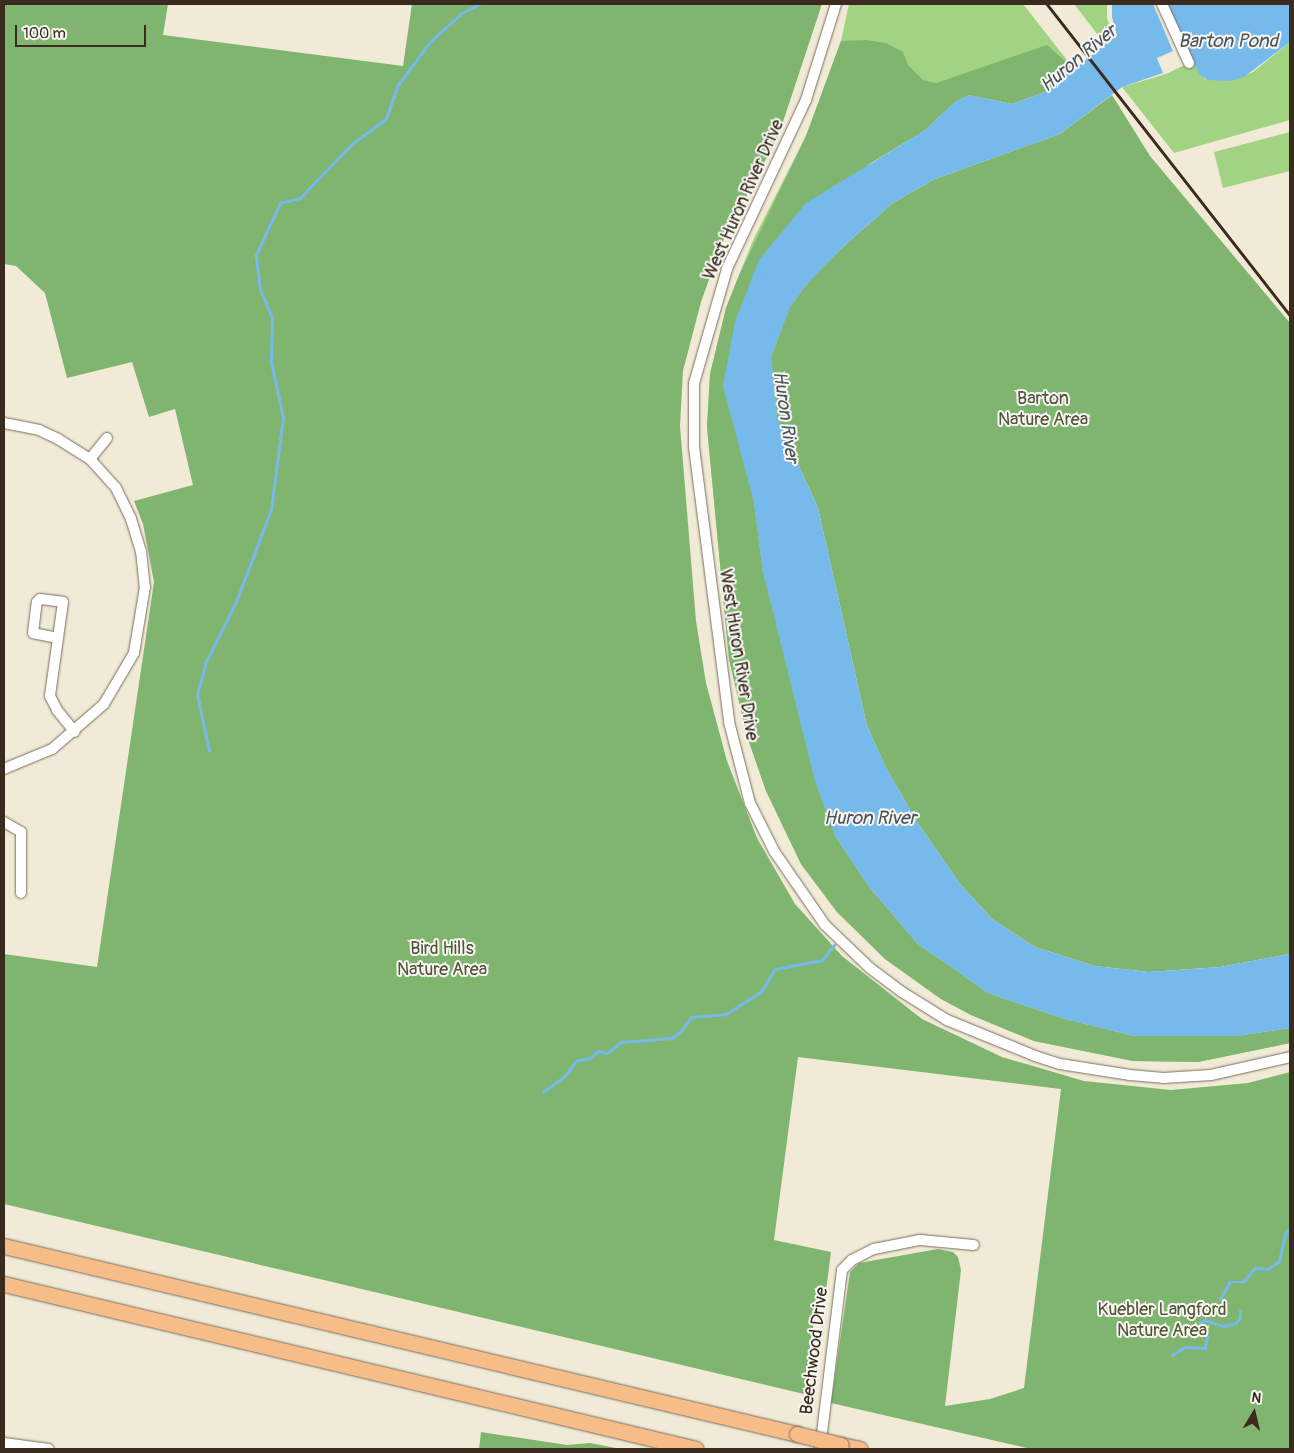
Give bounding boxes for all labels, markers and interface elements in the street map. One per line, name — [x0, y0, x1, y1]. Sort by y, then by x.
scale bar — [18, 15, 149, 47]
water label: Huron River — [1036, 21, 1122, 97]
text: 100 m — [23, 24, 66, 43]
water label: Barton Pond — [1178, 31, 1278, 53]
street label: West Huron River Drive — [699, 116, 789, 284]
water label: Huron River — [767, 370, 803, 464]
park label: Barton Nature Area — [998, 389, 1088, 432]
street label: West Huron River Drive — [714, 568, 762, 742]
water label: Huron River — [824, 808, 916, 830]
park label: Bird Hills Nature Area — [397, 939, 487, 982]
street label: Beechwood Drive — [796, 1286, 834, 1416]
park label: Kuebler Langford Nature Area — [1097, 1300, 1227, 1342]
north arrow — [1229, 1388, 1279, 1438]
text: N — [1250, 1389, 1262, 1407]

